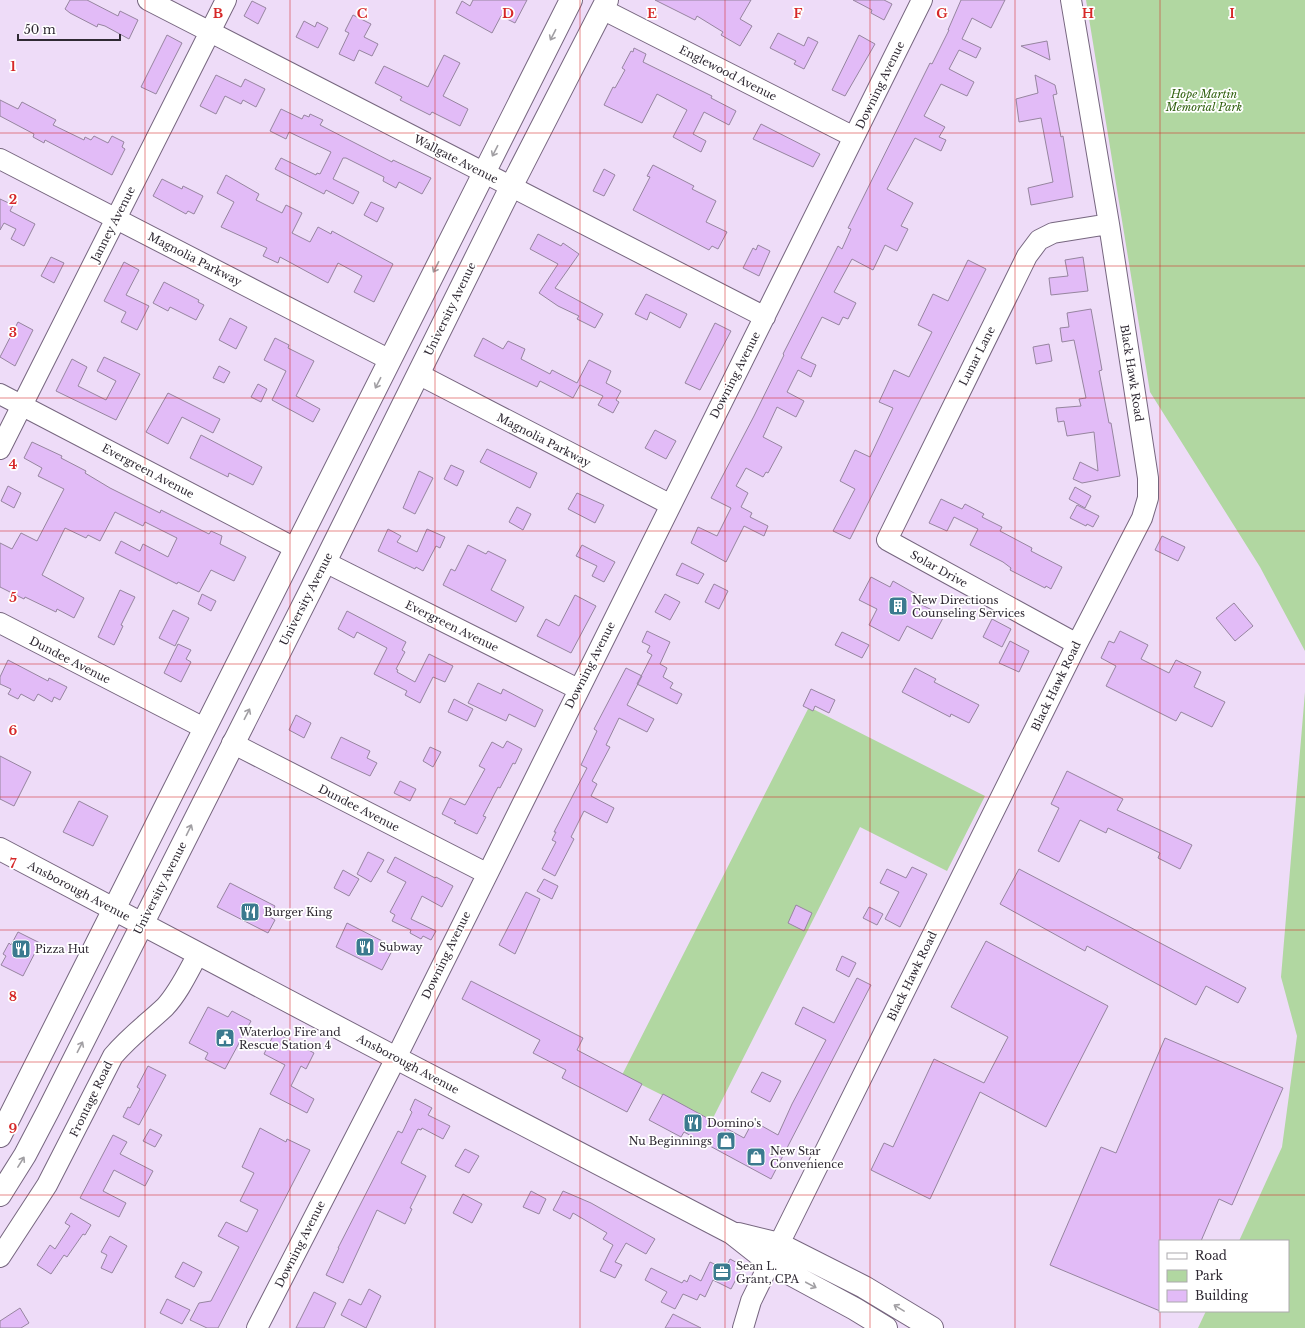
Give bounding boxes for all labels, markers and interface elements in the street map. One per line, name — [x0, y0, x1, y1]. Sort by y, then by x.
text: B — [213, 5, 223, 22]
text: C — [357, 5, 368, 22]
text: D — [502, 5, 514, 22]
text: E — [647, 5, 657, 22]
text: F — [794, 5, 803, 22]
text: G — [936, 5, 948, 22]
text: H — [1082, 5, 1094, 22]
text: I — [1229, 5, 1235, 22]
scale bar — [18, 16, 120, 42]
text: 50 m — [24, 22, 56, 37]
one-way arrow — [549, 29, 556, 41]
street label: Downing Avenue — [853, 39, 907, 131]
street label: Englewood Avenue — [677, 42, 779, 104]
text: 1 — [10, 58, 16, 75]
park label: Hope Martin Memorial Park — [1165, 87, 1243, 114]
street label: Wallgate Avenue — [411, 131, 501, 186]
one-way arrow — [491, 145, 498, 157]
street label: Janney Avenue — [87, 184, 138, 266]
text: 2 — [9, 191, 17, 208]
street label: Magnolia Parkway — [146, 229, 244, 289]
street label: University Avenue — [421, 260, 479, 358]
one-way arrow — [432, 261, 439, 273]
street label: Black Hawk Road — [1117, 323, 1147, 423]
text: 3 — [9, 324, 17, 341]
street label: Lunar Lane — [956, 324, 998, 388]
street label: Downing Avenue — [707, 329, 763, 421]
one-way arrow — [374, 377, 381, 389]
street label: Magnolia Parkway — [495, 410, 593, 470]
street label: Evergreen Avenue — [100, 441, 196, 501]
text: 4 — [9, 456, 18, 473]
street label: Solar Drive — [908, 547, 970, 591]
street label: University Avenue — [276, 550, 336, 648]
text: 5 — [9, 589, 17, 606]
place label: New Directions Counseling Services — [912, 593, 1025, 620]
building icon: New Directions Counseling Services — [887, 595, 909, 617]
street label: Evergreen Avenue — [403, 597, 501, 655]
street label: Downing Avenue — [562, 619, 618, 711]
street label: Dundee Avenue — [27, 633, 113, 687]
street label: Black Hawk Road — [1028, 638, 1084, 733]
one-way arrow — [244, 709, 251, 721]
text: 6 — [9, 722, 18, 739]
street label: Dundee Avenue — [316, 781, 402, 835]
one-way arrow — [186, 825, 193, 837]
street label: University Avenue — [130, 839, 190, 937]
text: 7 — [10, 855, 17, 872]
street label: Ansborough Avenue — [25, 858, 133, 924]
restaurant icon: Burger King — [239, 901, 261, 923]
place label: Burger King — [264, 905, 333, 919]
street label: Downing Avenue — [419, 909, 473, 1001]
street label: Black Hawk Road — [884, 928, 940, 1023]
restaurant icon: Subway — [354, 936, 376, 958]
restaurant icon: Pizza Hut — [10, 938, 32, 960]
place label: Subway — [379, 940, 423, 954]
place label: Pizza Hut — [35, 942, 90, 956]
text: 8 — [9, 988, 17, 1005]
place label: Waterloo Fire and Rescue Station 4 — [238, 1025, 341, 1052]
public building icon: Waterloo Fire and Rescue Station 4 — [214, 1027, 236, 1049]
street label: Ansborough Avenue — [354, 1031, 462, 1097]
one-way arrow — [77, 1041, 84, 1053]
street label: Frontage Road — [67, 1058, 116, 1139]
restaurant icon: Domino's — [682, 1112, 704, 1134]
place label: Domino's — [707, 1116, 761, 1130]
text: 9 — [9, 1120, 18, 1137]
shop icon: Nu Beginnings — [715, 1130, 737, 1152]
place label: Nu Beginnings — [629, 1134, 712, 1148]
place label: New Star Convenience — [770, 1144, 844, 1171]
shop icon: New Star Convenience — [745, 1146, 767, 1168]
one-way arrow — [17, 1156, 25, 1168]
street label: Downing Avenue — [272, 1198, 328, 1290]
legend — [1159, 1240, 1289, 1312]
text: Road — [1195, 1248, 1227, 1263]
place label: Sean L. Grant, CPA — [736, 1259, 800, 1286]
office icon: Sean L. Grant, CPA — [711, 1261, 733, 1283]
text: Park — [1195, 1268, 1223, 1283]
one-way arrow — [805, 1282, 817, 1289]
text: Building — [1195, 1288, 1249, 1303]
one-way arrow — [894, 1304, 905, 1312]

